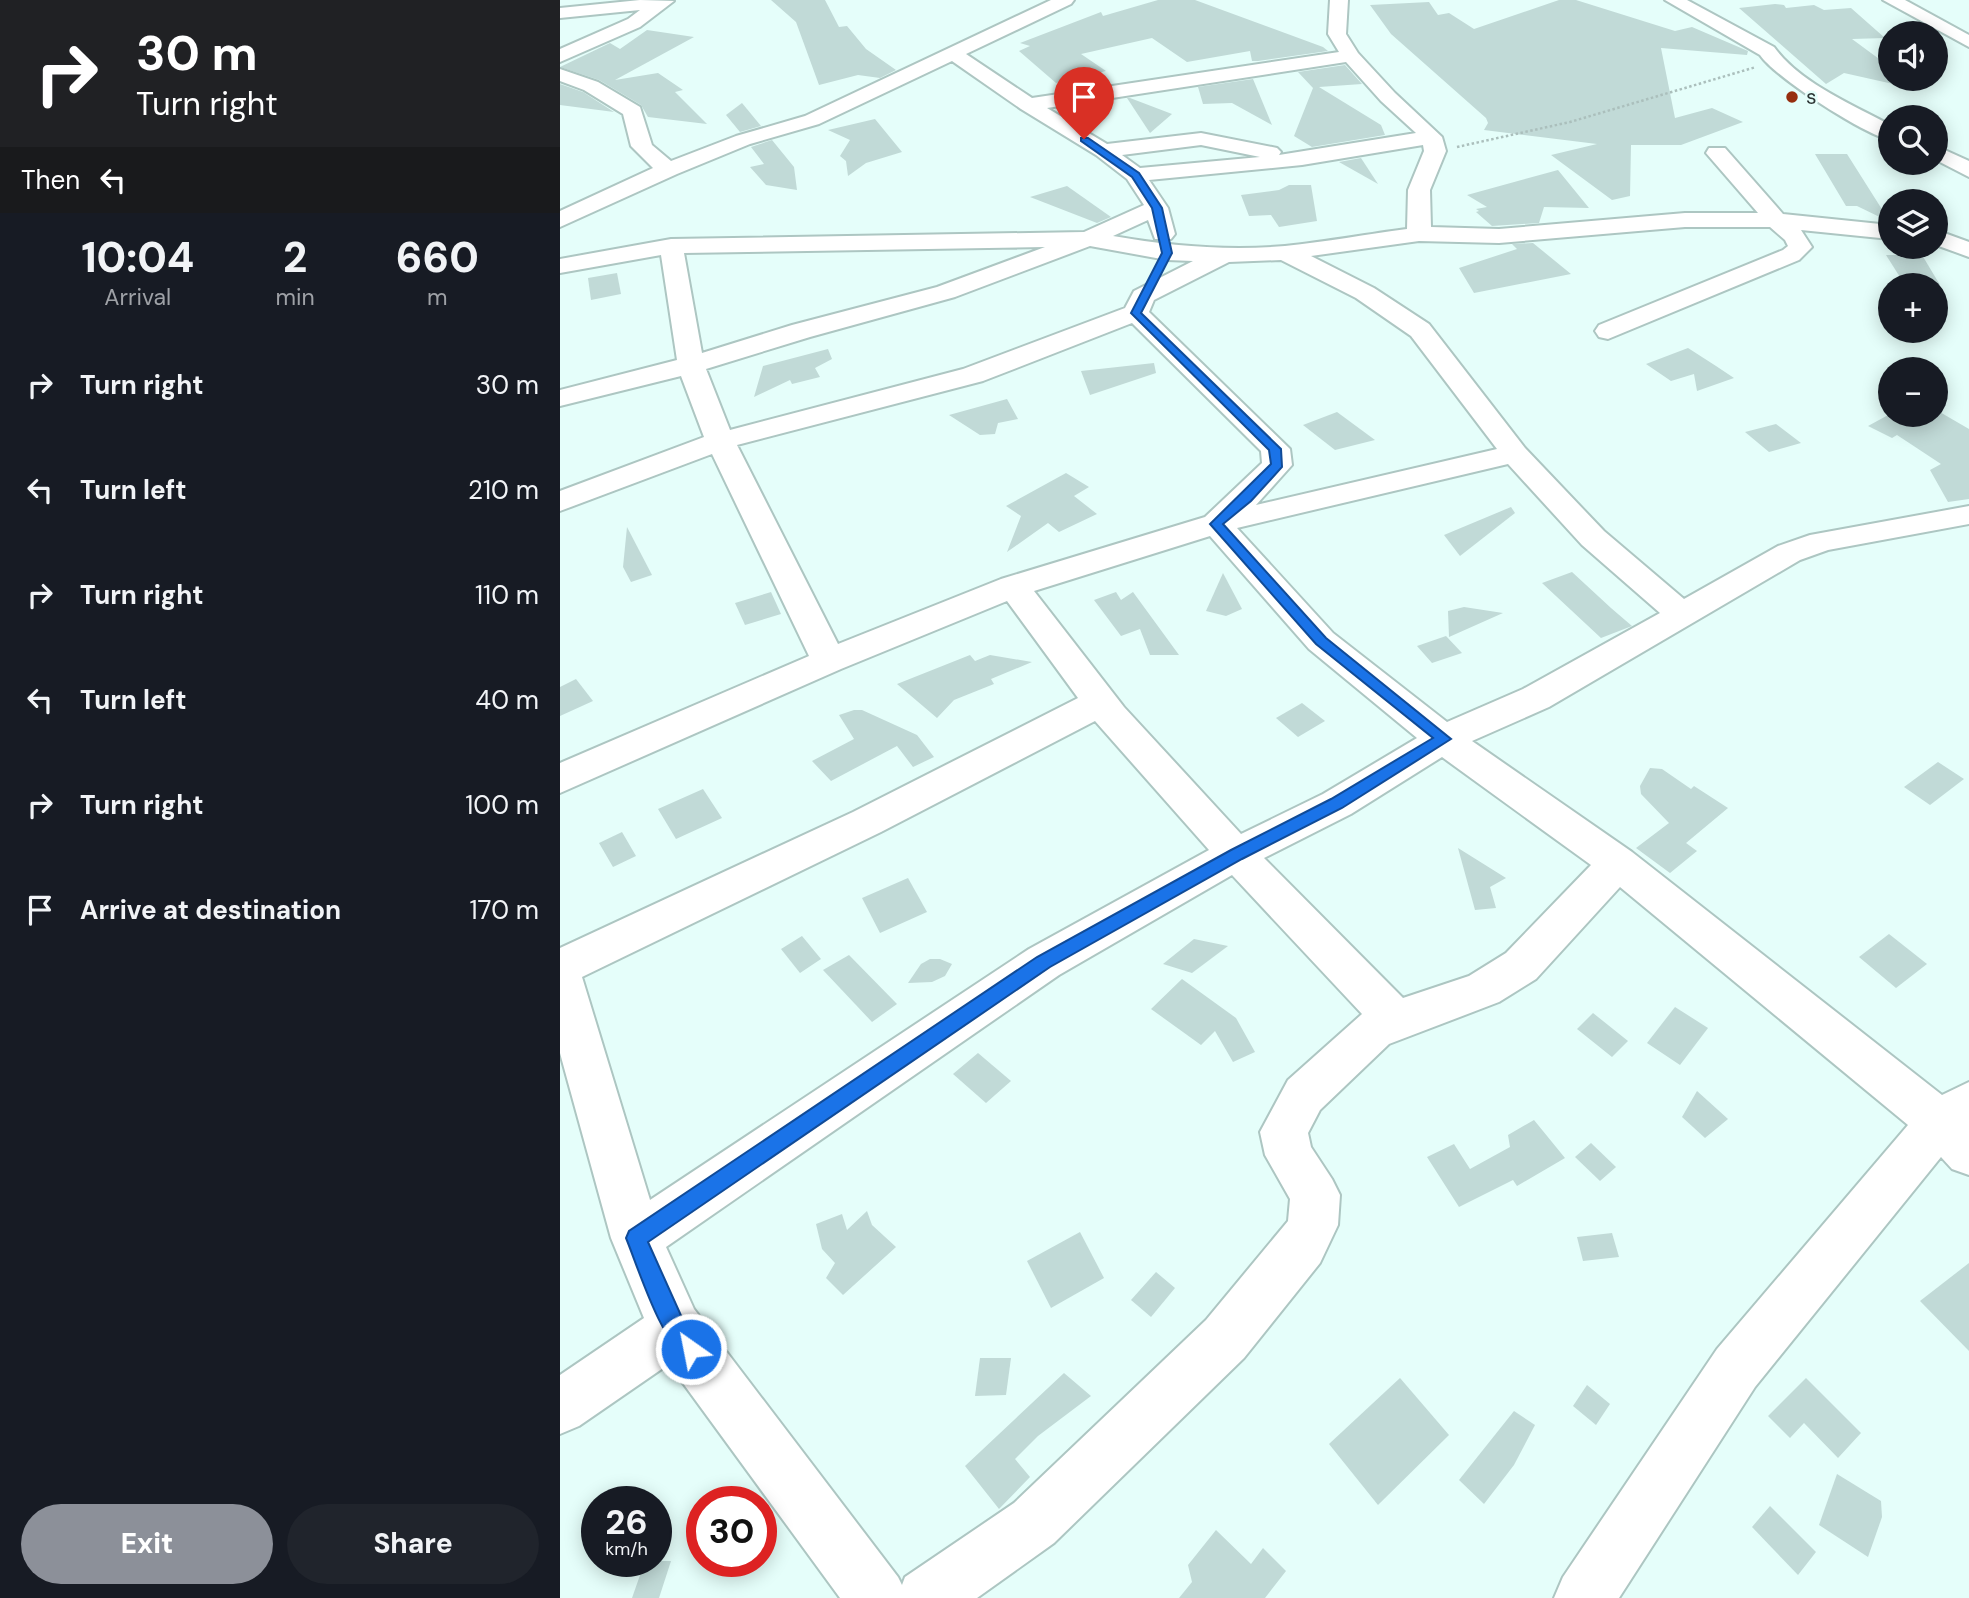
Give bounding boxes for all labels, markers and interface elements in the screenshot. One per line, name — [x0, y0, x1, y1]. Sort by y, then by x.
text: 30 m — [136, 21, 258, 85]
map controls — [1878, 21, 1948, 427]
button: sound — [1878, 21, 1948, 91]
icon: right — [21, 28, 112, 119]
pin — [1054, 67, 1114, 139]
icon: arrive — [1065, 78, 1103, 116]
text: Turn right — [136, 83, 278, 125]
place label: s — [1806, 83, 1817, 111]
marker: s — [1784, 89, 1800, 105]
button: search — [1878, 105, 1948, 175]
icon: left — [94, 161, 132, 199]
text: Then — [21, 163, 80, 197]
button: layers — [1878, 189, 1948, 259]
text: 10:04 — [81, 230, 194, 285]
text: 2 — [283, 230, 307, 285]
text: 660 — [396, 230, 479, 285]
button: + — [1878, 273, 1948, 343]
text: Arrival — [104, 282, 171, 312]
text: min — [275, 282, 315, 312]
text: m — [427, 282, 448, 312]
button: − — [1878, 357, 1948, 427]
icon: right — [21, 366, 59, 404]
text: Turn right — [80, 368, 204, 402]
text: 30 m — [476, 368, 539, 402]
icon: left — [21, 471, 59, 509]
text: Turn left — [80, 473, 187, 507]
text: 210 m — [468, 473, 539, 507]
icon: right — [21, 576, 59, 614]
text: Turn right — [80, 578, 204, 612]
text: 110 m — [475, 578, 539, 612]
icon: left — [21, 681, 59, 719]
text: Turn left — [80, 683, 187, 717]
text: 40 m — [475, 683, 539, 717]
icon: right — [21, 786, 59, 824]
text: Turn right — [80, 788, 204, 822]
text: 100 m — [465, 788, 539, 822]
icon: arrive — [21, 891, 59, 929]
text: Arrive at destination — [80, 893, 341, 927]
text: 170 m — [470, 893, 539, 927]
position arrow — [654, 1312, 728, 1386]
speed limit sign: 30 — [686, 1486, 777, 1577]
text: 26 — [605, 1499, 648, 1545]
button: Exit — [21, 1504, 273, 1584]
button: Share — [287, 1504, 539, 1584]
text: km/h — [605, 1537, 648, 1561]

